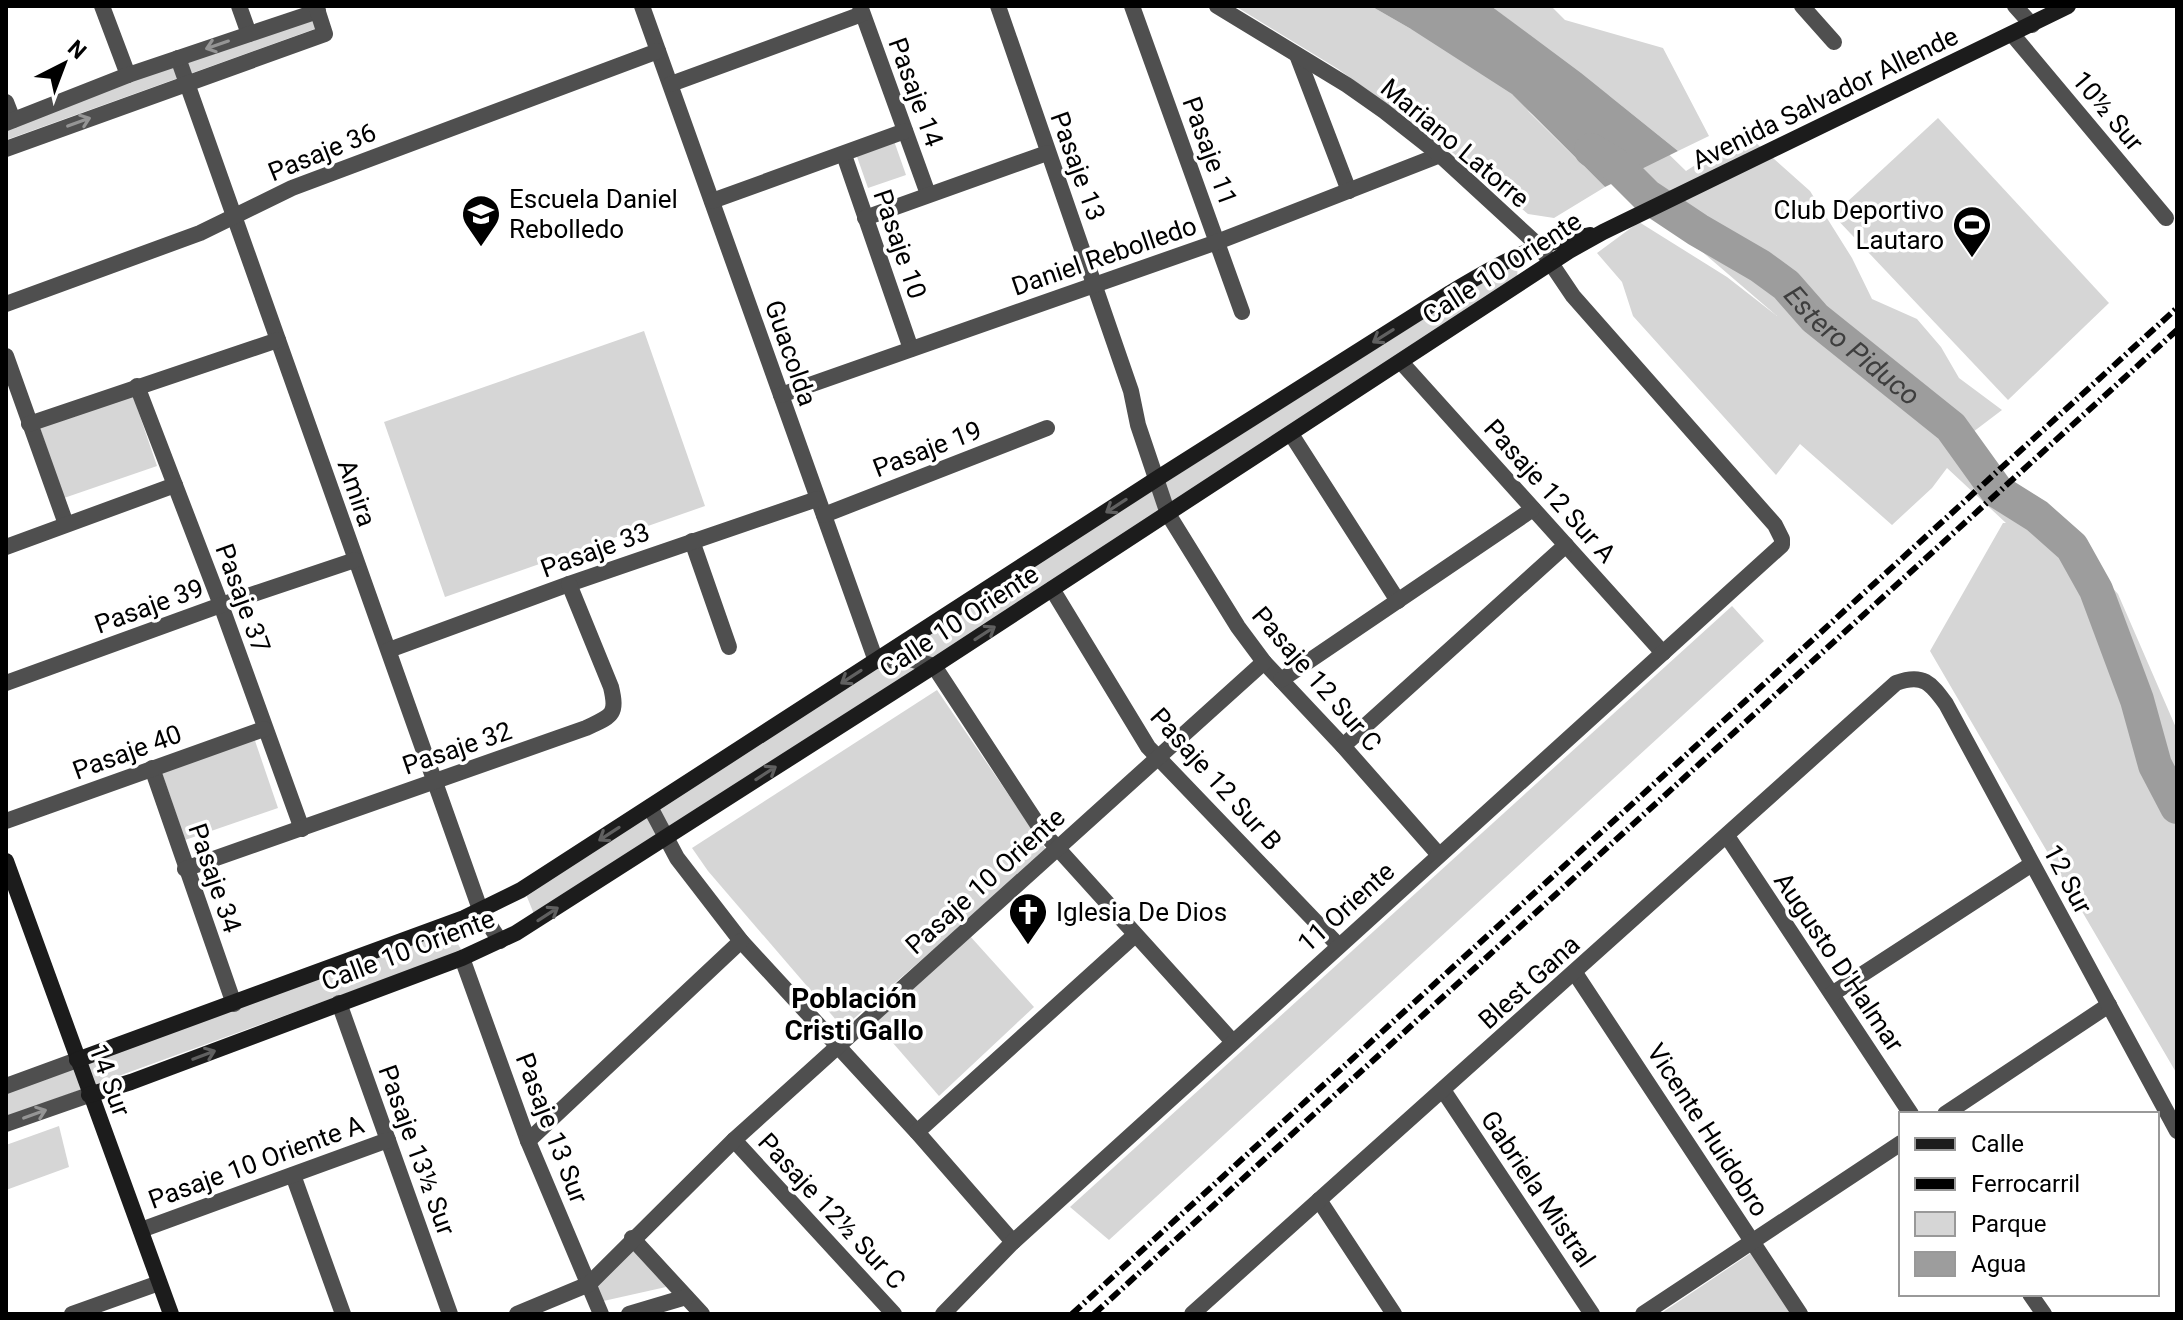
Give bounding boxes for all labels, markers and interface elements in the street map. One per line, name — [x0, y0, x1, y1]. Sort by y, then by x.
street label: Avenida Salvador Allende — [1687, 21, 1963, 175]
north arrow — [24, 24, 104, 104]
street label: Pasaje 14 — [882, 33, 950, 151]
text: N — [63, 35, 91, 64]
one-way arrow — [205, 38, 230, 53]
street label: 10½ Sur — [2066, 65, 2150, 157]
street label: Mariano Latorre — [1375, 72, 1535, 214]
street label: Pasaje 11 — [1176, 92, 1244, 210]
street label: Pasaje 13 — [1044, 107, 1112, 225]
one-way arrow — [67, 114, 91, 128]
street label: Pasaje 36 — [264, 117, 380, 187]
place label: Escuela Daniel Rebolledo — [509, 184, 678, 244]
street label: Pasaje 10 — [867, 185, 933, 303]
school or university icon: Escuela Daniel Rebolledo — [460, 193, 502, 248]
place label: Club Deportivo Lautaro — [1774, 195, 1944, 255]
sports icon: Club Deportivo Lautaro — [1951, 204, 1993, 259]
street label: Calle 10 Oriente — [1417, 206, 1587, 330]
street label: Daniel Rebolledo — [1008, 210, 1200, 302]
water label: Estero Piduco — [1777, 279, 1927, 412]
street label: Guacolda — [759, 296, 823, 410]
one-way arrow — [1372, 328, 1395, 344]
street label: Pasaje 12 Sur A — [1478, 413, 1622, 569]
street label: Pasaje 19 — [869, 415, 985, 483]
street label: Amira — [332, 456, 382, 530]
one-way arrow — [1105, 498, 1128, 514]
street label: Pasaje 33 — [536, 516, 654, 584]
street label: Pasaje 37 — [209, 539, 277, 657]
street label: Calle 10 Oriente — [874, 559, 1044, 683]
street label: Pasaje 39 — [90, 572, 208, 640]
street label: Pasaje 12 Sur C — [1246, 600, 1388, 758]
one-way arrow — [974, 624, 996, 641]
one-way arrow — [840, 669, 863, 685]
street label: Pasaje 12 Sur B — [1144, 702, 1288, 856]
street label: Pasaje 32 — [398, 715, 516, 781]
street label: Pasaje 40 — [68, 718, 186, 786]
one-way arrow — [755, 765, 777, 781]
street label: Pasaje 10 Oriente — [899, 802, 1071, 960]
street label: Pasaje 34 — [182, 819, 248, 937]
one-way arrow — [598, 826, 621, 842]
street label: 12 Sur — [2037, 839, 2099, 919]
street label: 11 Oriente — [1292, 856, 1400, 958]
street label: Augusto D'Halmar — [1768, 867, 1910, 1057]
church icon: Iglesia De Dios — [1007, 891, 1049, 946]
place label: Iglesia De Dios — [1056, 897, 1227, 927]
street label: Calle 10 Oriente — [317, 903, 499, 997]
one-way arrow — [536, 905, 559, 921]
street label: Blest Gana — [1472, 929, 1586, 1035]
district label: Población Cristi Gallo — [785, 982, 923, 1047]
street label: Vicente Huidobro — [1641, 1038, 1775, 1222]
street label: 14 Sur — [83, 1040, 137, 1120]
one-way arrow — [191, 1046, 216, 1061]
street label: Pasaje 13 Sur — [510, 1049, 595, 1208]
street label: Pasaje 13½ Sur — [372, 1061, 462, 1239]
one-way arrow — [22, 1105, 47, 1120]
street label: Gabriela Mistral — [1475, 1105, 1601, 1273]
street label: Pasaje 10 Oriente A — [144, 1109, 368, 1215]
legend — [1899, 1112, 2159, 1296]
street label: Pasaje 12½ Sur C — [752, 1127, 912, 1295]
text: Calle — [1971, 1130, 2024, 1158]
text: Ferrocarril — [1971, 1170, 2080, 1198]
text: Parque — [1971, 1210, 2047, 1238]
text: Agua — [1971, 1250, 2026, 1278]

